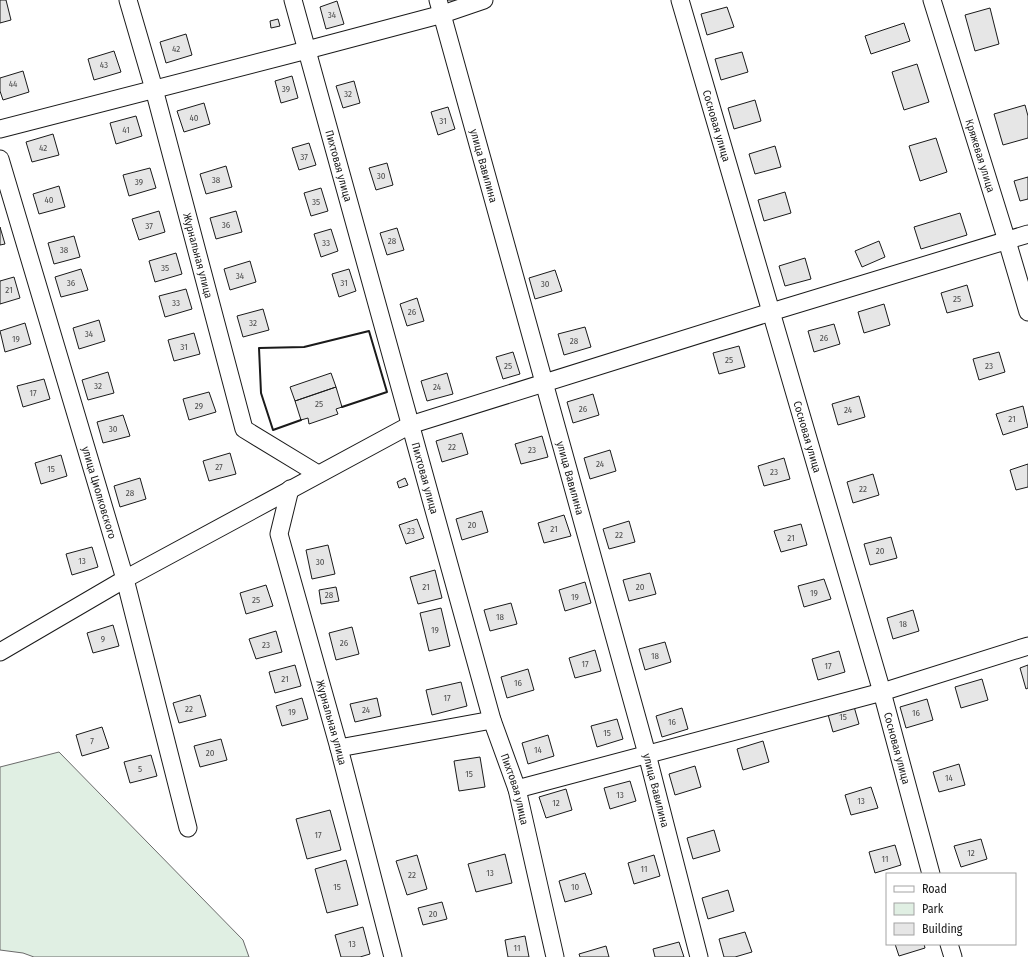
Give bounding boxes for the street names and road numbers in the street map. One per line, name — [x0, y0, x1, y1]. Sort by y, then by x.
street label: Сосновая улица — [700, 88, 733, 163]
street label: Кряжевая улица — [963, 117, 998, 194]
street label: улица Вавилина — [468, 127, 500, 204]
street label: Пихтовая улица — [323, 128, 355, 203]
street label: Журнальная улица — [181, 211, 216, 300]
street label: Сосновая улица — [791, 399, 824, 474]
street label: улица Вавилина — [554, 440, 587, 516]
street label: Пихтовая улица — [409, 441, 441, 515]
street label: улица Циолковского — [79, 445, 119, 541]
street label: Журнальная улица — [314, 678, 350, 766]
street label: Сосновая улица — [881, 711, 913, 786]
street label: Пихтовая улица — [498, 752, 531, 826]
street label: улица Вавилина — [641, 752, 672, 829]

